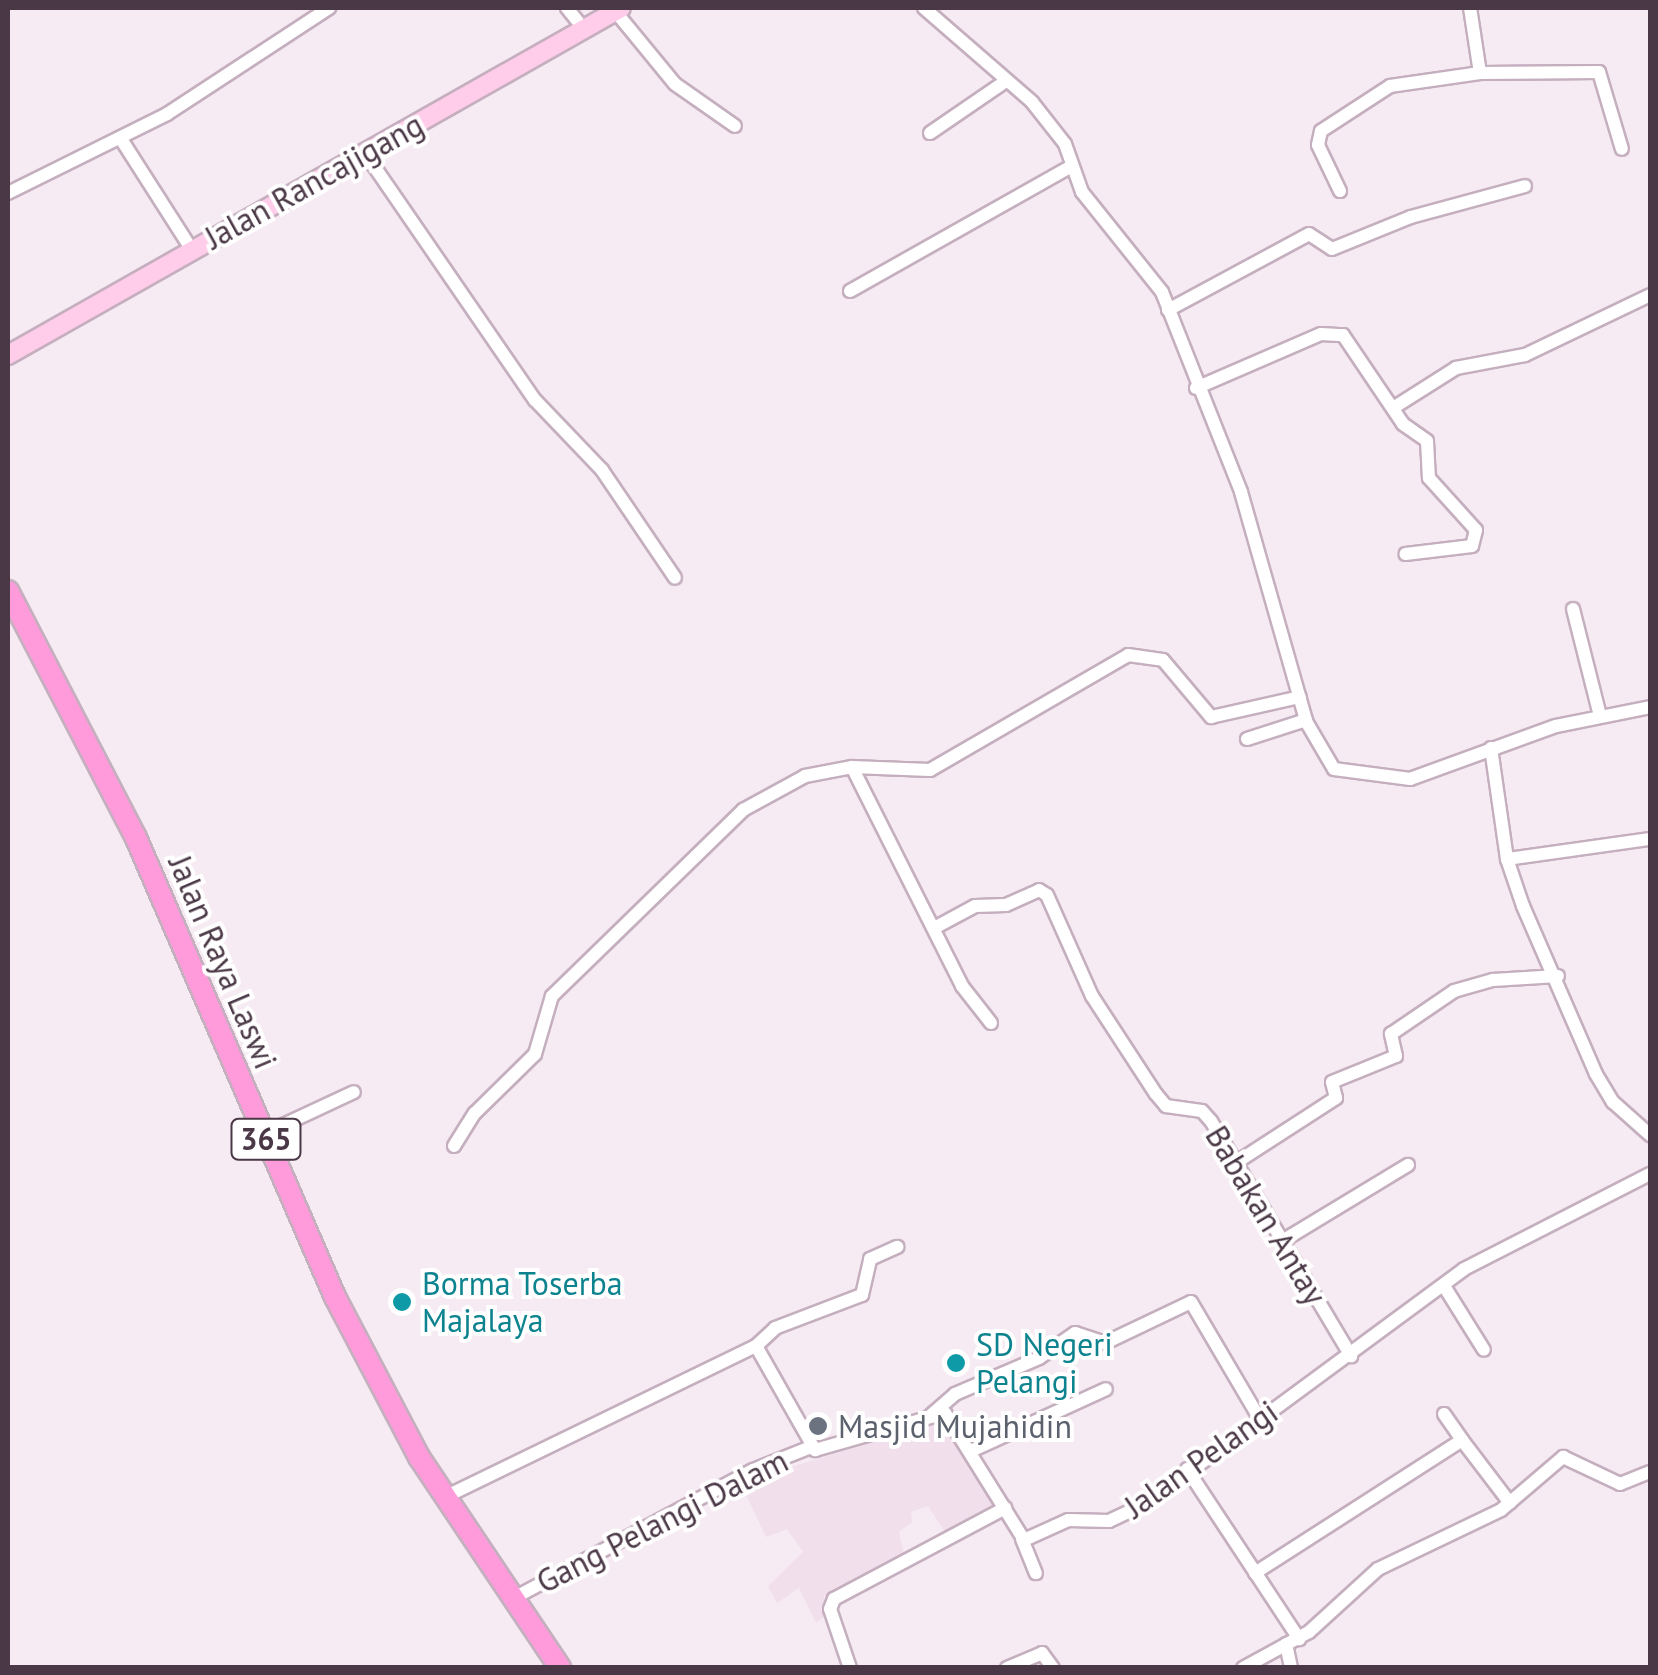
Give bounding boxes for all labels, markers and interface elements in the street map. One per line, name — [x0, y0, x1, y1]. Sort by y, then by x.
street label: Jalan Rancajigang — [198, 105, 430, 257]
street label: Jalan Raya Laswi — [161, 850, 285, 1074]
road number: 365 — [228, 1114, 304, 1164]
street label: Babakan Antay — [1197, 1118, 1335, 1312]
place label: Borma Toserba Majalaya — [422, 1265, 624, 1340]
marker: Borma Toserba Majalaya — [391, 1291, 413, 1313]
place label: SD Negeri Pelangi — [976, 1326, 1113, 1401]
marker: SD Negeri Pelangi — [945, 1352, 967, 1374]
street label: Jalan Pelangi — [1117, 1392, 1285, 1526]
place label: Masjid Mujahidin — [838, 1407, 1072, 1445]
marker: Masjid Mujahidin — [807, 1415, 829, 1437]
street label: Gang Pelangi Dalam — [530, 1441, 794, 1601]

